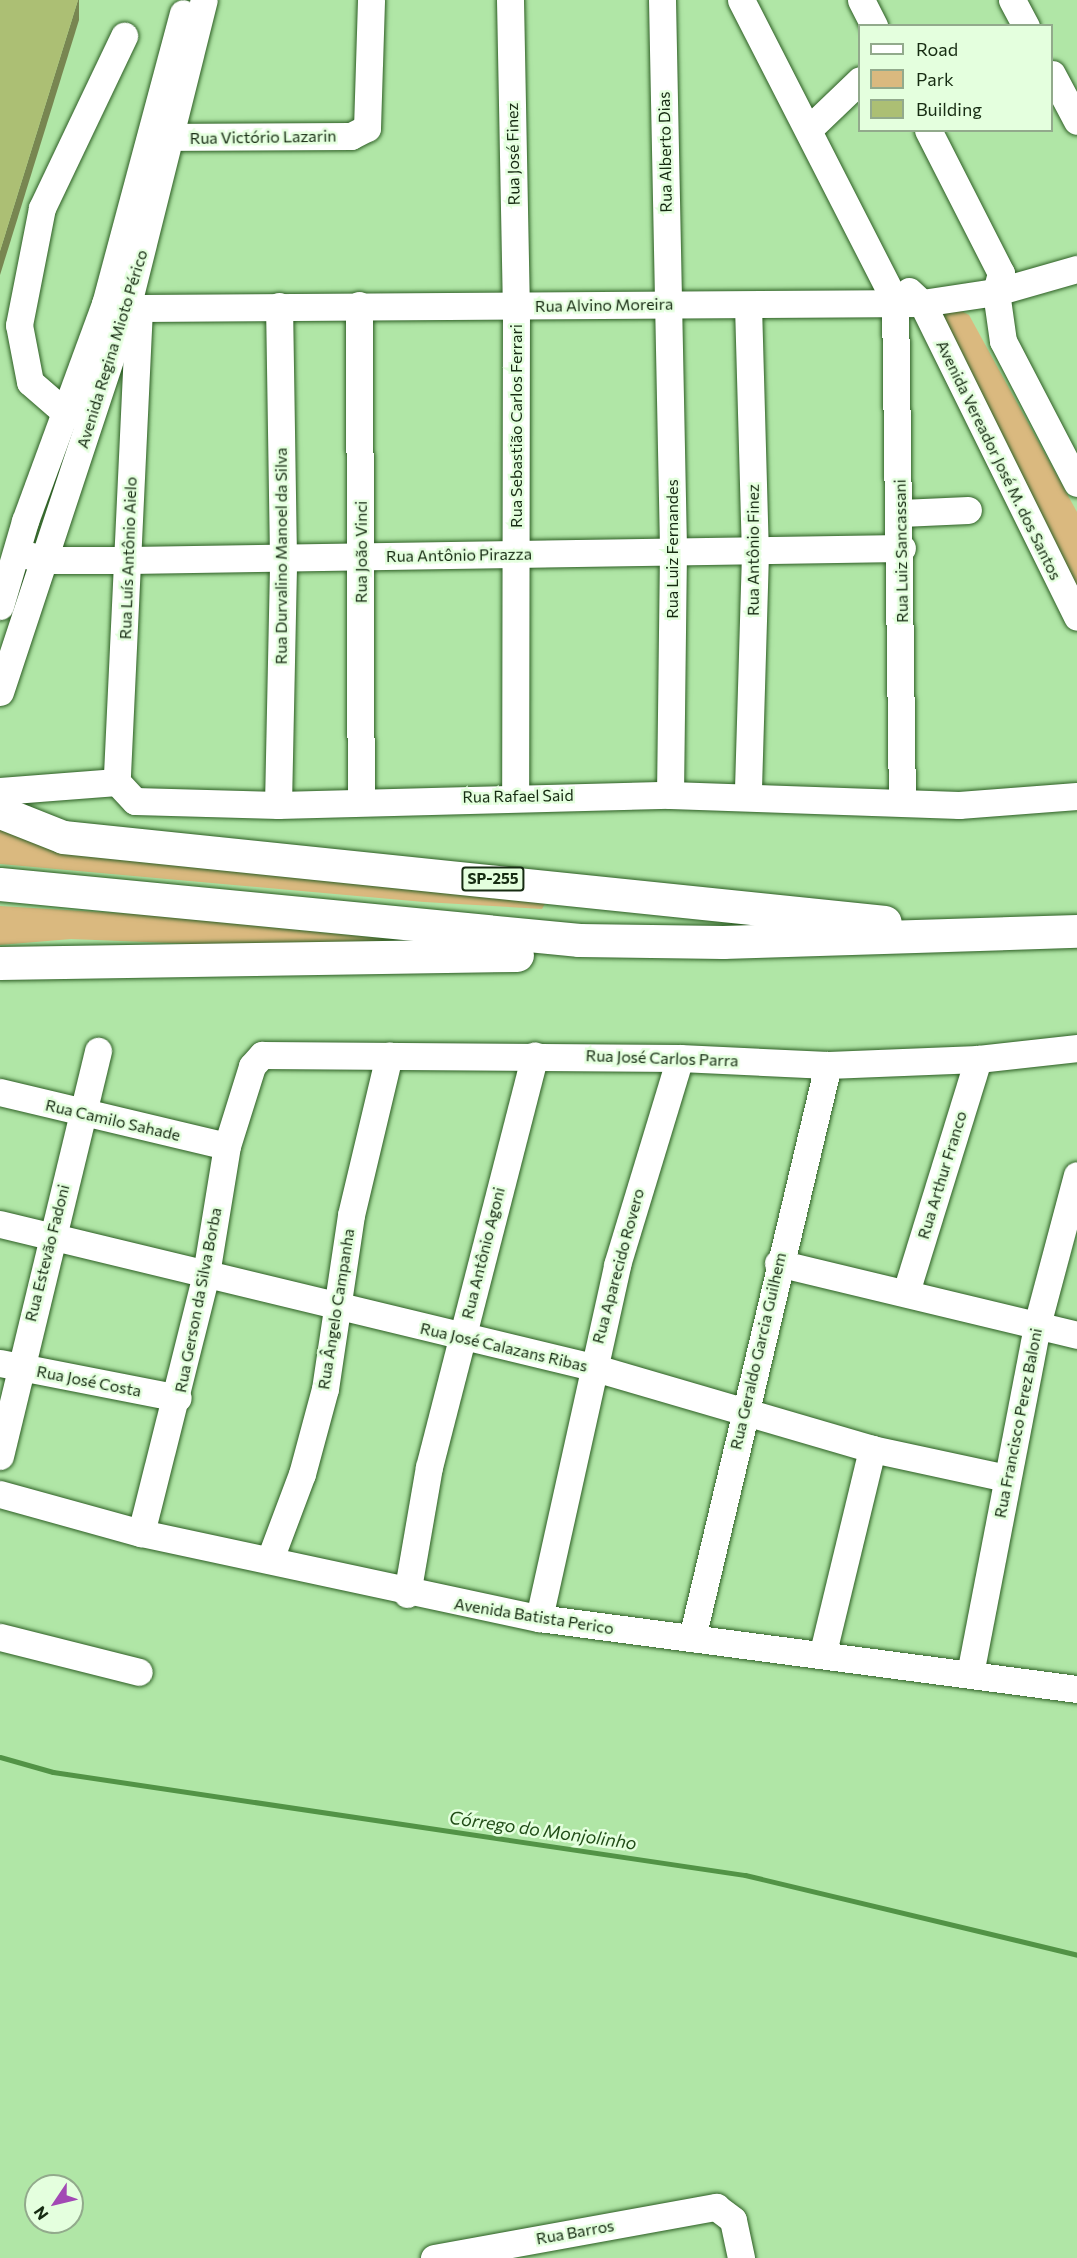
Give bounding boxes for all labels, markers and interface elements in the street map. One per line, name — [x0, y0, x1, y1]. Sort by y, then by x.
legend — [858, 24, 1053, 132]
text: Road — [916, 38, 958, 60]
text: Park — [916, 68, 954, 90]
street label: Rua Alberto Dias — [654, 91, 676, 213]
text: Building — [916, 98, 982, 120]
street label: Rua José Finez — [503, 102, 523, 206]
street label: Rua Victório Lazarin — [190, 126, 336, 148]
street label: Avenida Regina Mioto Périco — [73, 247, 151, 451]
street label: Rua Alvino Moreira — [535, 294, 673, 316]
street label: Rua Sebastião Carlos Ferrari — [506, 324, 526, 528]
street label: Avenida Vereador José M. dos Santos — [932, 337, 1066, 583]
street label: Rua Durvalino Manoel da Silva — [271, 448, 291, 664]
street label: Rua Luís Antônio Aielo — [116, 476, 140, 640]
street label: Rua Luiz Fernandes — [662, 479, 682, 619]
street label: Rua Luiz Sancassani — [890, 479, 912, 623]
street label: Rua Antônio Finez — [743, 484, 763, 616]
street label: Rua João Vinci — [351, 501, 371, 603]
street label: Rua Antônio Pirazza — [386, 544, 532, 566]
street label: Rua Rafael Said — [462, 785, 574, 807]
road number: SP-255 — [460, 867, 526, 891]
street label: Rua José Carlos Parra — [585, 1046, 739, 1070]
street label: Rua Camilo Sahade — [44, 1095, 182, 1145]
street label: Rua Arthur Franco — [913, 1109, 971, 1241]
street label: Rua Estevão Fadoni — [21, 1182, 73, 1324]
street label: Rua Antônio Agoni — [457, 1185, 509, 1321]
street label: Rua Aparecido Rovero — [588, 1186, 648, 1346]
street label: Rua Gerson da Silva Borba — [171, 1206, 225, 1394]
street label: Rua Ângelo Campanha — [314, 1227, 358, 1391]
street label: Rua Geraldo Garcia Guilhem — [726, 1251, 790, 1451]
street label: Rua José Calazans Ribas — [418, 1318, 590, 1376]
street label: Rua Francisco Perez Baloni — [990, 1326, 1046, 1520]
street label: Rua José Costa — [35, 1361, 143, 1401]
street label: Avenida Batista Perico — [453, 1594, 615, 1638]
water label: Córrego do Monjolinho — [448, 1806, 638, 1854]
north arrow — [24, 2174, 84, 2234]
text: N — [29, 2203, 52, 2224]
street label: Rua Barros — [534, 2216, 616, 2248]

